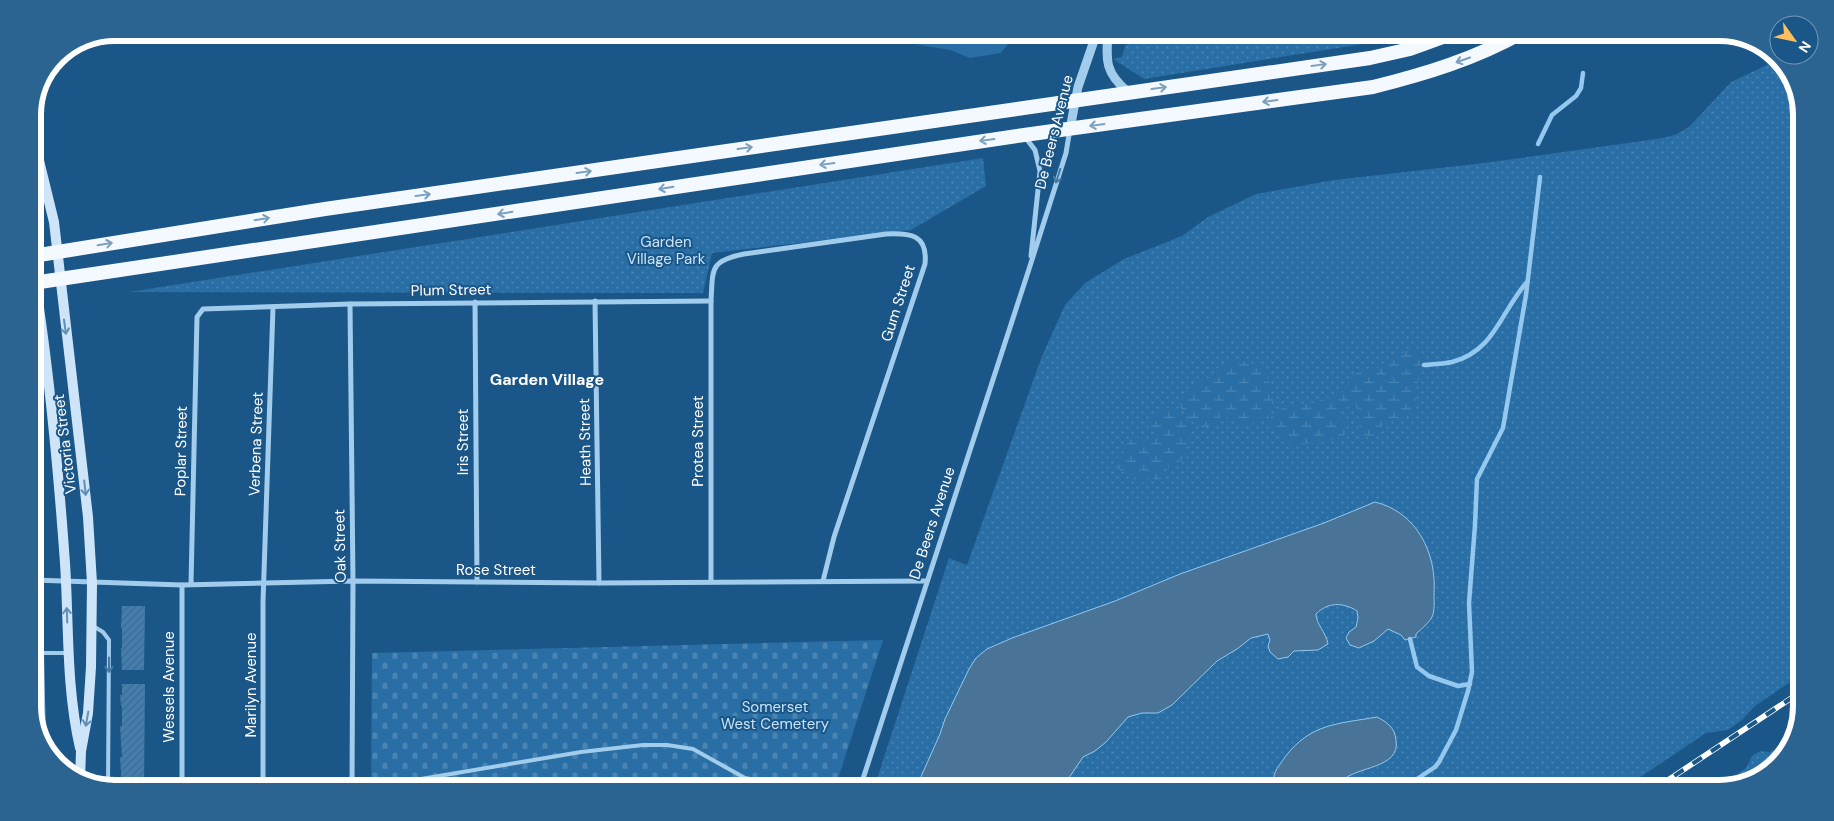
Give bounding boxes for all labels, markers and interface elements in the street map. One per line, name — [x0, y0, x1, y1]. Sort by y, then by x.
north arrow — [1769, 15, 1819, 65]
text: N — [1795, 38, 1815, 56]
one-way arrow — [1455, 56, 1471, 66]
one-way arrow — [1311, 60, 1327, 70]
street label: De Beers Avenue — [1030, 73, 1078, 191]
one-way arrow — [1150, 83, 1166, 93]
one-way arrow — [1262, 96, 1278, 106]
one-way arrow — [1090, 120, 1106, 130]
one-way arrow — [980, 136, 996, 146]
one-way arrow — [736, 143, 752, 153]
one-way arrow — [819, 160, 835, 170]
one-way arrow — [575, 166, 591, 176]
one-way arrow — [1053, 167, 1063, 183]
one-way arrow — [658, 184, 674, 194]
one-way arrow — [415, 190, 431, 200]
one-way arrow — [497, 208, 513, 218]
one-way arrow — [254, 214, 270, 224]
park label: Garden Village Park — [627, 232, 706, 269]
one-way arrow — [97, 238, 113, 248]
street label: Gum Street — [876, 262, 920, 344]
street label: Plum Street — [411, 279, 492, 301]
one-way arrow — [60, 319, 70, 335]
district label: Garden Village — [490, 369, 604, 390]
street label: Verbena Street — [244, 391, 268, 496]
street label: Victoria Street — [49, 393, 81, 495]
street label: Protea Street — [688, 395, 708, 487]
street label: Heath Street — [574, 398, 596, 486]
street label: Poplar Street — [170, 406, 192, 496]
street label: Iris Street — [453, 409, 473, 475]
street label: De Beers Avenue — [904, 464, 960, 582]
one-way arrow — [80, 480, 90, 496]
street label: Oak Street — [329, 509, 351, 583]
street label: Rose Street — [456, 560, 536, 580]
one-way arrow — [62, 608, 72, 624]
street label: Wessels Avenue — [159, 631, 179, 743]
street label: Marilyn Avenue — [241, 632, 261, 738]
one-way arrow — [104, 657, 113, 673]
park label: Somerset West Cemetery — [721, 697, 830, 734]
one-way arrow — [81, 710, 91, 726]

